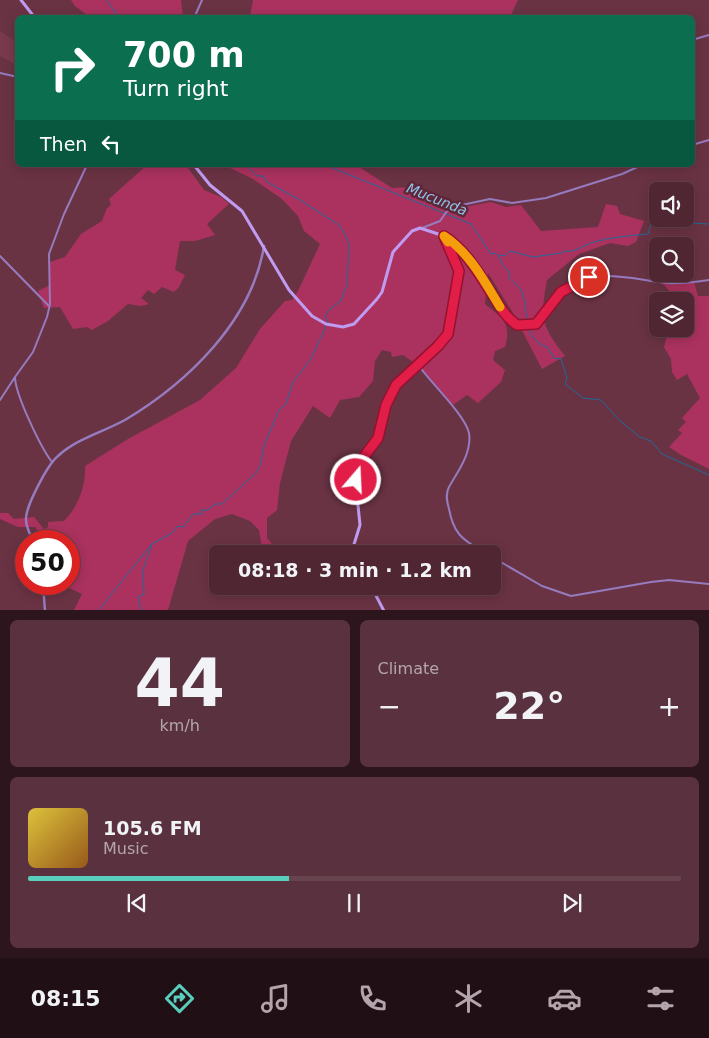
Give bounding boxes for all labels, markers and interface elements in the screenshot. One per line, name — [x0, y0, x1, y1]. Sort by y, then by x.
icon: right — [40, 35, 105, 100]
text: 700 m — [123, 35, 245, 75]
text: Turn right — [123, 76, 228, 101]
icon: left — [97, 130, 125, 158]
text: Then — [40, 133, 87, 155]
water label: Mucunda — [404, 180, 470, 218]
map controls — [649, 182, 694, 337]
button: sound — [649, 182, 694, 227]
button: search — [649, 237, 694, 282]
pin — [568, 256, 610, 298]
icon: arrive — [575, 263, 603, 291]
button: layers — [649, 292, 694, 337]
position arrow — [329, 453, 381, 505]
speed limit sign: 50 — [15, 530, 80, 595]
text: 08:18 · 3 min · 1.2 km — [238, 559, 472, 581]
text: 44 — [135, 646, 225, 721]
text: Climate — [378, 659, 439, 678]
text: 22° — [493, 684, 565, 728]
text: − — [378, 690, 401, 723]
text: + — [658, 690, 681, 723]
text: km/h — [160, 716, 200, 735]
text: 105.6 FM — [103, 817, 202, 839]
text: Music — [103, 839, 149, 858]
icon: previous — [123, 889, 151, 917]
icon: pause — [340, 889, 368, 917]
icon: next — [558, 889, 586, 917]
icon: directions — [162, 981, 197, 1016]
icon: music — [258, 981, 293, 1016]
icon: phone — [355, 981, 390, 1016]
icon: climate — [451, 981, 486, 1016]
icon: car — [547, 981, 582, 1016]
icon: filters — [643, 981, 678, 1016]
text: 08:15 — [31, 986, 101, 1011]

